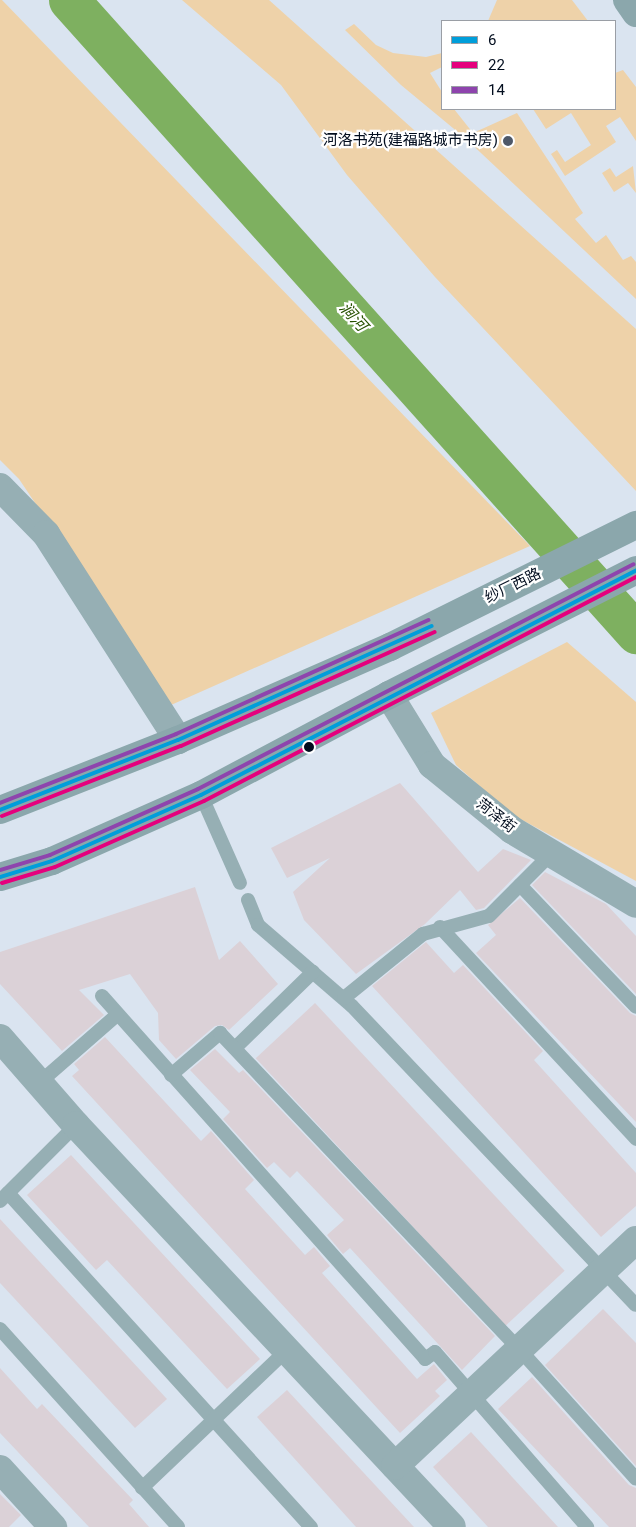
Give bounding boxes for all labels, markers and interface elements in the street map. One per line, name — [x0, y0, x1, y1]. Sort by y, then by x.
legend — [441, 20, 616, 110]
text: 6 — [488, 31, 496, 49]
text: 22 — [488, 56, 505, 74]
text: 14 — [488, 81, 505, 99]
place label: 河洛书苑(建福路城市书房) — [323, 132, 498, 150]
marker: 河洛书苑(建福路城市书房) — [502, 135, 514, 147]
water label: 涧河 — [335, 299, 371, 335]
street label: 纱厂西路 — [482, 565, 544, 607]
unlabelled marker — [304, 742, 314, 752]
street label: 菏泽街 — [473, 795, 519, 837]

